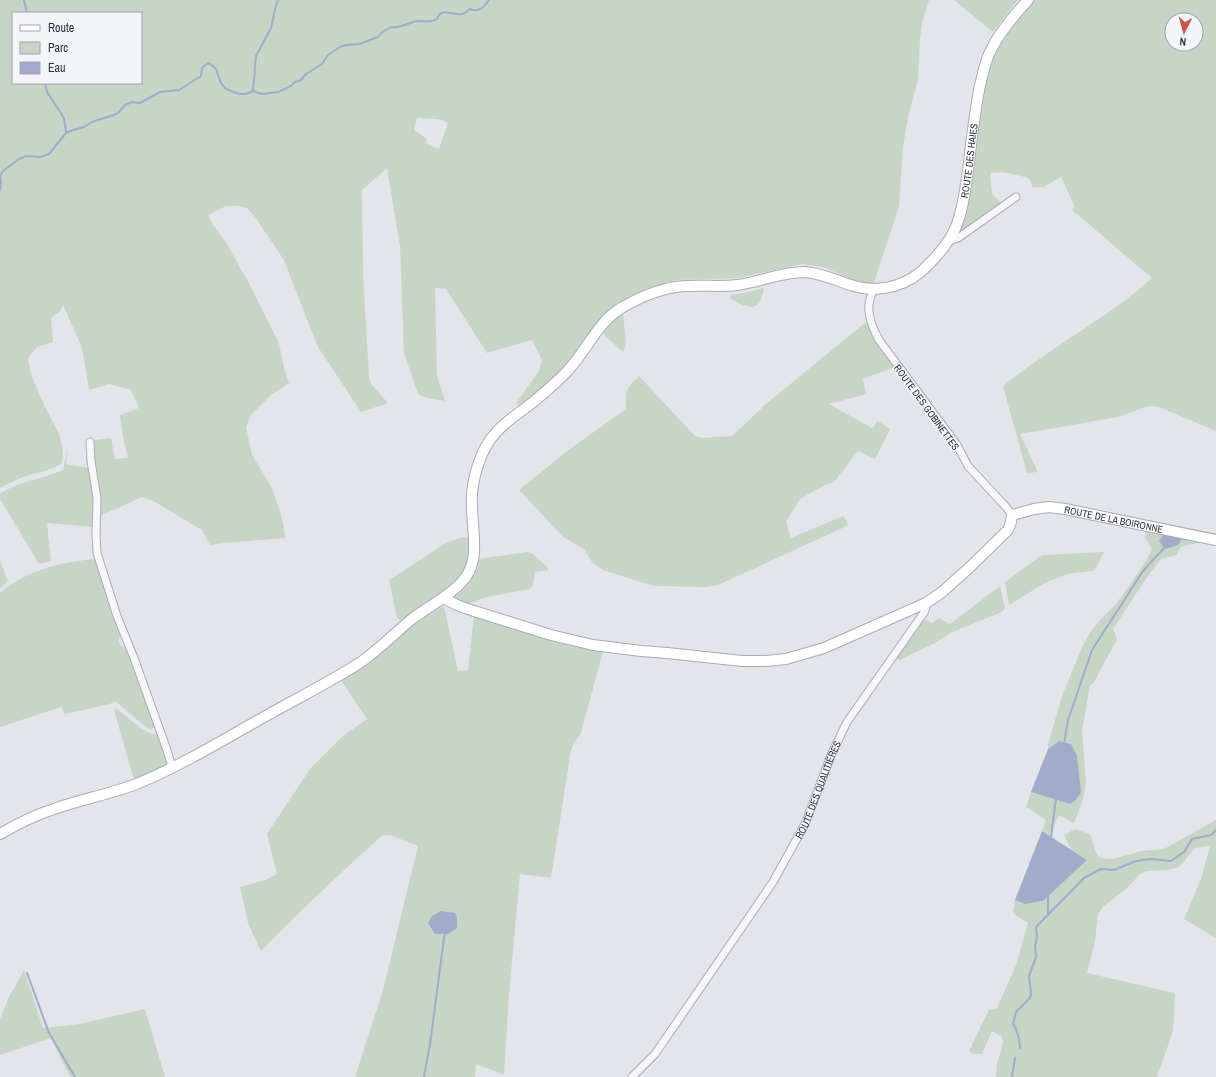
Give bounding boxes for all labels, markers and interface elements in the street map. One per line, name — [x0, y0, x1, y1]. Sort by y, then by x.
legend — [12, 12, 142, 84]
north arrow — [1164, 12, 1204, 52]
text: Route — [48, 20, 74, 36]
text: N — [1179, 35, 1187, 49]
text: Parc — [48, 40, 68, 56]
text: Eau — [48, 60, 66, 76]
street label: ROUTE DES HAIES — [958, 122, 981, 199]
street label: ROUTE DES GOBINETTES — [891, 362, 962, 453]
street label: ROUTE DE LA BOIRONNE — [1063, 503, 1164, 536]
street label: ROUTE DES QUALITIÈRES — [792, 738, 844, 841]

